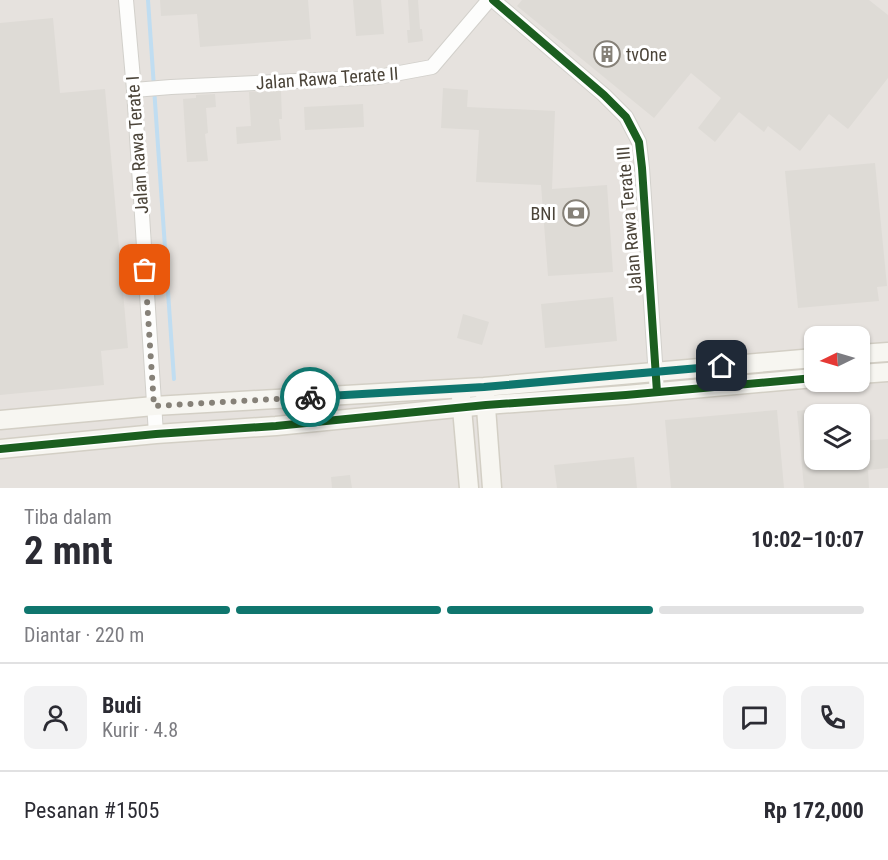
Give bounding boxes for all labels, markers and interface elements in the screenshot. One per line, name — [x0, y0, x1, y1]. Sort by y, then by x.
building icon: tvOne — [592, 39, 622, 69]
place label: tvOne — [626, 44, 667, 65]
street label: Jalan Rawa Terate II — [255, 63, 399, 93]
street label: Jalan Rawa Terate I — [122, 75, 152, 215]
street label: Jalan Rawa Terate III — [612, 146, 646, 294]
bank icon: BNI — [561, 198, 591, 228]
place label: BNI — [531, 203, 556, 224]
pin — [119, 244, 170, 295]
icon: bag — [128, 253, 161, 286]
north arrow — [804, 326, 870, 392]
map controls — [804, 326, 870, 470]
pin — [696, 340, 747, 391]
icon: home — [705, 349, 738, 382]
courier — [280, 367, 340, 427]
icon: bike — [294, 381, 327, 414]
button: layers — [804, 404, 870, 470]
text: Tiba dalam — [24, 505, 112, 529]
text: 10:02–10:07 — [751, 527, 864, 552]
text: 2 mnt — [24, 528, 113, 574]
text: Diantar · 220 m — [24, 623, 144, 647]
button: person — [24, 686, 87, 749]
button: chat — [723, 686, 786, 749]
button: phone — [801, 686, 864, 749]
text: Budi — [102, 693, 142, 718]
text: Kurir · 4.8 — [102, 718, 178, 742]
text: Pesanan #1505 — [24, 798, 159, 823]
text: Rp 172,000 — [764, 798, 864, 823]

